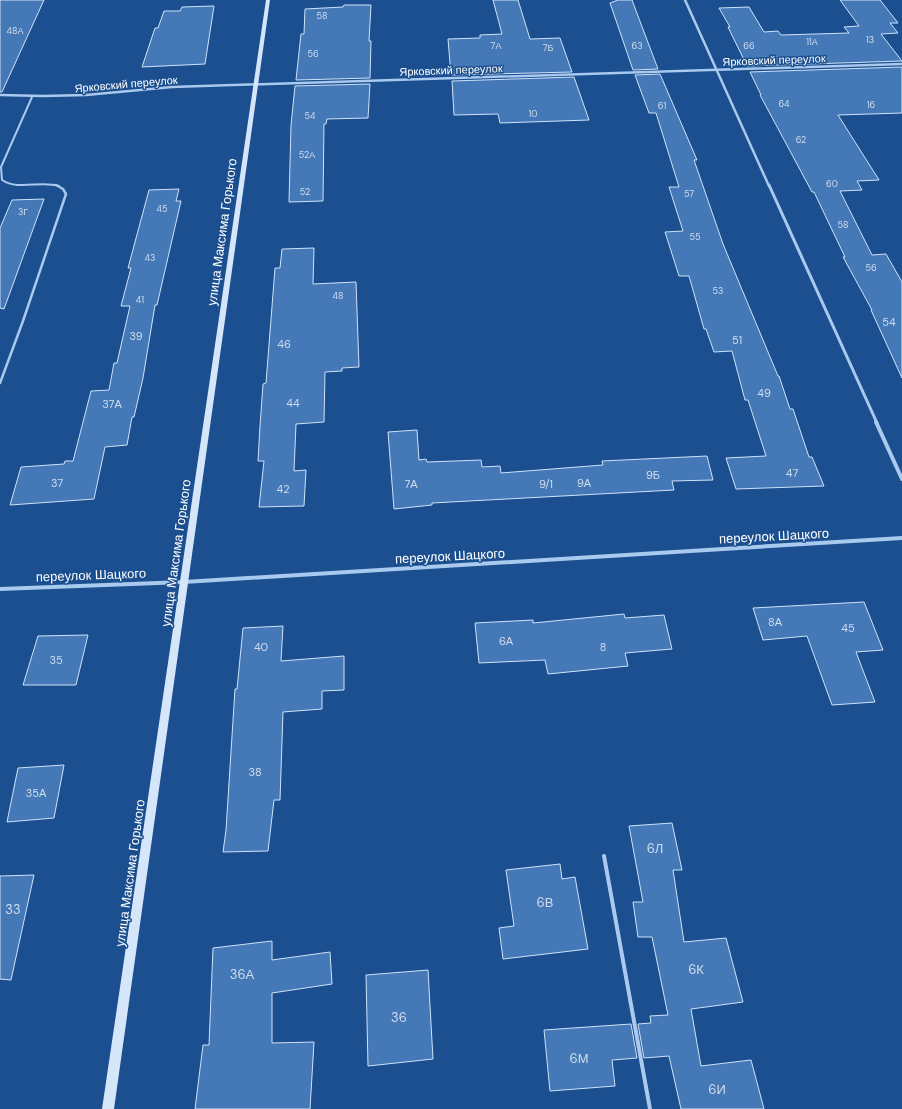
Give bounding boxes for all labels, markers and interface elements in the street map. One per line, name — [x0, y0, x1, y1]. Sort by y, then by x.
house number: 58 — [317, 10, 327, 22]
house number: 48А — [7, 25, 23, 37]
house number: 13 — [866, 34, 874, 46]
house number: 11А — [806, 36, 818, 48]
house number: 7А — [491, 40, 501, 52]
house number: 63 — [632, 40, 642, 52]
house number: 66 — [743, 40, 755, 52]
house number: 7Б — [543, 42, 553, 54]
house number: 56 — [307, 48, 319, 60]
street label: Ярковский переулок — [722, 51, 826, 69]
street label: Ярковский переулок — [399, 61, 503, 79]
street label: Ярковский переулок — [74, 73, 178, 95]
house number: 64 — [778, 98, 790, 110]
house number: 16 — [867, 99, 876, 111]
house number: 61 — [658, 100, 666, 112]
house number: 10 — [529, 108, 537, 120]
house number: 54 — [305, 110, 316, 122]
house number: 62 — [796, 134, 806, 146]
house number: 52А — [299, 149, 315, 161]
street label: улица Максима Горького — [203, 157, 241, 307]
house number: 60 — [826, 178, 838, 190]
house number: 52 — [300, 186, 310, 198]
house number: 57 — [684, 188, 694, 200]
house number: 45 — [157, 203, 167, 215]
house number: 3Г — [18, 206, 28, 218]
house number: 58 — [838, 219, 848, 231]
house number: 55 — [690, 231, 700, 243]
house number: 43 — [145, 252, 155, 264]
house number: 56 — [865, 262, 877, 274]
house number: 53 — [713, 285, 723, 297]
house number: 48 — [333, 290, 343, 302]
house number: 41 — [136, 294, 144, 306]
house number: 54 — [882, 315, 896, 329]
house number: 39 — [129, 329, 143, 343]
house number: 51 — [732, 333, 742, 347]
house number: 46 — [277, 337, 291, 351]
house number: 49 — [757, 386, 771, 400]
house number: 44 — [286, 396, 300, 410]
house number: 37А — [102, 397, 122, 411]
house number: 47 — [786, 466, 798, 480]
house number: 9Б — [646, 468, 660, 482]
house number: 37 — [51, 476, 63, 490]
house number: 9А — [577, 476, 592, 490]
house number: 7А — [404, 477, 418, 491]
house number: 9/1 — [539, 477, 553, 491]
street label: улица Максима Горького — [157, 478, 195, 628]
house number: 42 — [276, 482, 290, 496]
street label: переулок Шацкого — [719, 525, 829, 547]
street label: переулок Шацкого — [395, 545, 505, 567]
street label: переулок Шацкого — [36, 565, 146, 585]
house number: 8А — [768, 615, 783, 629]
house number: 45 — [841, 621, 855, 635]
house number: 6А — [499, 634, 514, 648]
house number: 40 — [254, 640, 268, 654]
house number: 8 — [600, 640, 606, 654]
house number: 35 — [49, 653, 63, 667]
house number: 38 — [248, 765, 262, 779]
house number: 35А — [26, 786, 47, 800]
street label: улица Максима Горького — [111, 798, 149, 948]
house number: 6Л — [647, 840, 663, 857]
house number: 6В — [537, 894, 553, 911]
house number: 33 — [5, 901, 21, 918]
house number: 6К — [688, 961, 704, 978]
house number: 36А — [230, 966, 255, 983]
house number: 36 — [391, 1009, 407, 1026]
house number: 6М — [570, 1050, 589, 1067]
house number: 6И — [708, 1081, 726, 1098]

